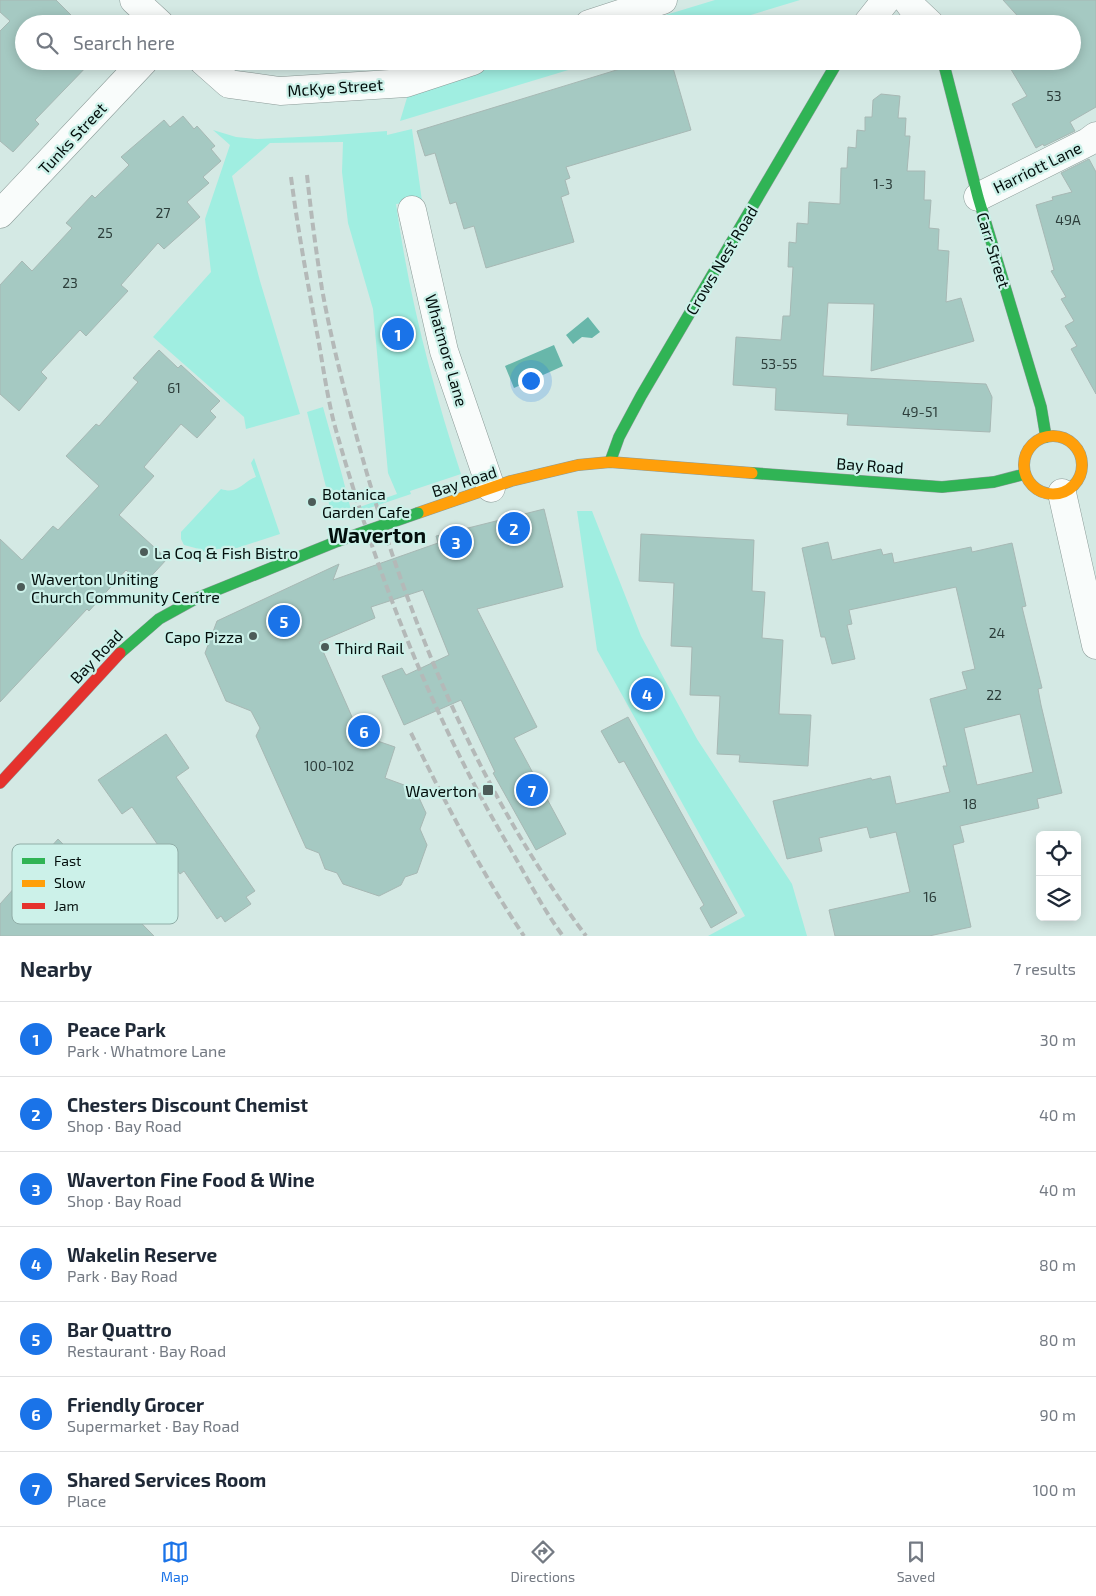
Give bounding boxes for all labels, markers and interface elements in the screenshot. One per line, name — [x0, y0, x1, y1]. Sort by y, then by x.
search box — [15, 15, 1081, 70]
icon: search — [33, 29, 61, 57]
text: Search here — [73, 31, 175, 54]
street label: McKye Street — [287, 74, 383, 100]
house number: 53 — [1046, 87, 1062, 104]
street label: Tunks Street — [34, 98, 110, 178]
street label: Harriott Lane — [990, 137, 1084, 197]
house number: 1-3 — [873, 175, 893, 192]
street label: Crows Nest Road — [681, 202, 761, 318]
house number: 27 — [155, 204, 171, 221]
street label: Carr Street — [973, 210, 1015, 290]
house number: 49A — [1055, 211, 1081, 228]
house number: 25 — [97, 224, 113, 241]
house number: 23 — [62, 274, 78, 291]
street label: Whatmore Lane — [422, 292, 472, 408]
pin: 1 — [382, 315, 414, 353]
house number: 53-55 — [761, 355, 797, 372]
your location — [518, 368, 544, 394]
house number: 61 — [167, 379, 181, 396]
house number: 49-51 — [902, 403, 938, 420]
street label: Bay Road — [836, 453, 904, 477]
street label: Bay Road — [429, 462, 499, 500]
place label: Botanica Garden Cafe — [322, 484, 410, 521]
marker: Botanica Garden Cafe — [306, 496, 318, 508]
pin: 2 — [498, 509, 530, 547]
district label: Waverton — [328, 522, 426, 547]
pin: 3 — [440, 523, 472, 561]
place label: La Coq & Fish Bistro — [154, 543, 298, 562]
marker: La Coq & Fish Bistro — [138, 546, 150, 558]
place label: Waverton Uniting Church Community Centre — [31, 569, 220, 606]
marker: Waverton Uniting Church Community Centre — [15, 581, 27, 593]
pin: 5 — [268, 602, 300, 640]
house number: 24 — [989, 624, 1005, 641]
street label: Bay Road — [66, 625, 126, 687]
place label: Capo Pizza — [165, 627, 243, 646]
marker: Capo Pizza — [247, 630, 259, 642]
place label: Third Rail — [335, 638, 404, 657]
marker: Third Rail — [319, 641, 331, 653]
pin: 4 — [631, 675, 663, 713]
house number: 22 — [986, 686, 1002, 703]
pin: 6 — [348, 712, 380, 750]
house number: 100-102 — [304, 757, 354, 774]
pin: 7 — [516, 771, 548, 809]
place label: Waverton — [405, 781, 477, 800]
marker: Waverton — [481, 783, 495, 797]
house number: 18 — [963, 795, 977, 812]
map controls — [1036, 831, 1081, 921]
button: locate — [1036, 831, 1081, 876]
legend — [12, 844, 178, 924]
text: Fast — [54, 852, 81, 869]
text: Slow — [54, 874, 86, 891]
button: layers — [1036, 876, 1081, 921]
house number: 16 — [923, 888, 937, 905]
text: Jam — [54, 897, 79, 914]
text: Nearby — [20, 956, 92, 981]
text: 7 results — [1013, 959, 1076, 978]
text: Peace Park — [67, 1018, 166, 1041]
text: 1 — [33, 1030, 39, 1049]
text: 30 m — [1040, 1030, 1076, 1049]
text: Park · Whatmore Lane — [67, 1041, 226, 1060]
text: Chesters Discount Chemist — [67, 1093, 308, 1116]
text: 2 — [31, 1105, 41, 1124]
text: 40 m — [1039, 1105, 1076, 1124]
text: Shop · Bay Road — [67, 1116, 182, 1135]
text: Waverton Fine Food & Wine — [67, 1168, 315, 1191]
text: 3 — [31, 1180, 41, 1199]
text: 40 m — [1039, 1180, 1076, 1199]
text: Shop · Bay Road — [67, 1191, 182, 1210]
text: Wakelin Reserve — [67, 1243, 217, 1266]
text: 4 — [31, 1255, 41, 1274]
text: 80 m — [1039, 1255, 1076, 1274]
text: Park · Bay Road — [67, 1266, 178, 1285]
text: Bar Quattro — [67, 1318, 172, 1341]
text: 5 — [32, 1330, 40, 1349]
text: 80 m — [1039, 1330, 1076, 1349]
text: Restaurant · Bay Road — [67, 1341, 226, 1360]
text: Friendly Grocer — [67, 1393, 204, 1416]
text: 6 — [31, 1405, 41, 1424]
text: 90 m — [1040, 1405, 1076, 1424]
text: Supermarket · Bay Road — [67, 1416, 239, 1435]
text: Shared Services Room — [67, 1468, 266, 1491]
text: 7 — [32, 1480, 40, 1499]
text: 100 m — [1033, 1480, 1076, 1499]
text: Place — [67, 1491, 106, 1510]
tab: Map — [161, 1538, 189, 1585]
tab: Directions — [511, 1538, 575, 1585]
tab: Saved — [897, 1538, 935, 1585]

